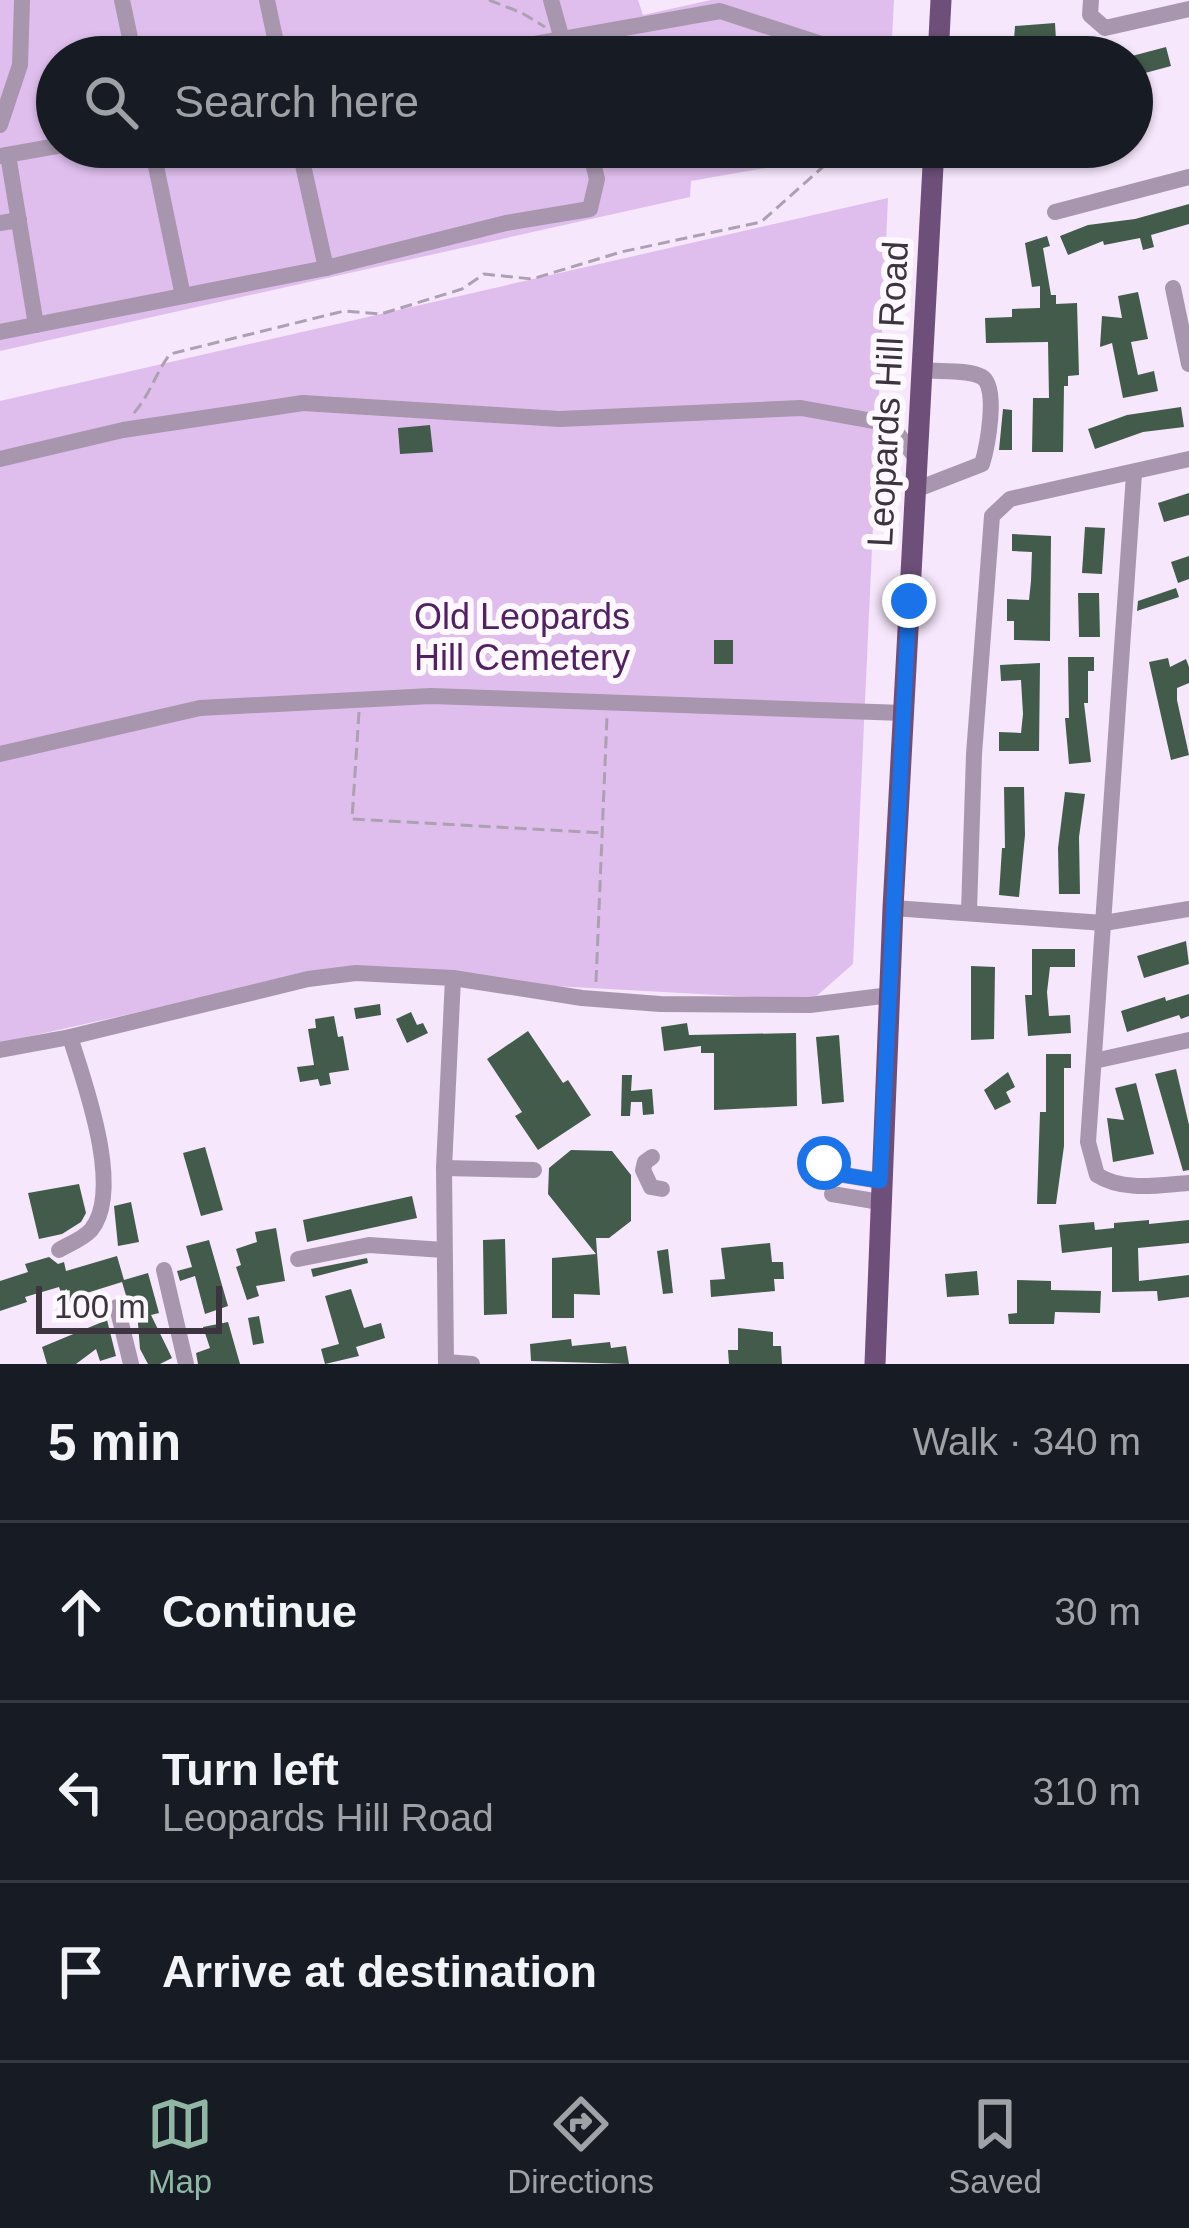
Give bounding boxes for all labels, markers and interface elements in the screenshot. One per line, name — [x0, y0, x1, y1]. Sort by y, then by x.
search box — [36, 36, 1153, 168]
icon: search — [78, 69, 144, 135]
text: Search here — [174, 76, 419, 127]
street label: Leopards Hill Road — [859, 240, 916, 548]
route end — [882, 574, 936, 628]
park label: Old Leopards Hill Cemetery — [414, 596, 630, 678]
route start — [797, 1136, 851, 1190]
scale bar — [36, 1280, 222, 1333]
text: 100 m — [54, 1288, 146, 1325]
text: 5 min — [48, 1414, 181, 1471]
text: Walk · 340 m — [913, 1420, 1141, 1463]
icon: ahead — [48, 1579, 114, 1645]
text: Continue — [162, 1586, 357, 1637]
text: 30 m — [1054, 1590, 1141, 1633]
text: Turn left — [162, 1744, 339, 1795]
icon: left — [48, 1759, 114, 1825]
text: 310 m — [1033, 1770, 1141, 1813]
text: Leopards Hill Road — [162, 1796, 494, 1839]
icon: arrive — [48, 1939, 114, 2005]
text: Arrive at destination — [162, 1946, 597, 1997]
tab: Map — [147, 2091, 213, 2201]
tab: Directions — [507, 2091, 654, 2201]
tab: Saved — [948, 2091, 1042, 2201]

